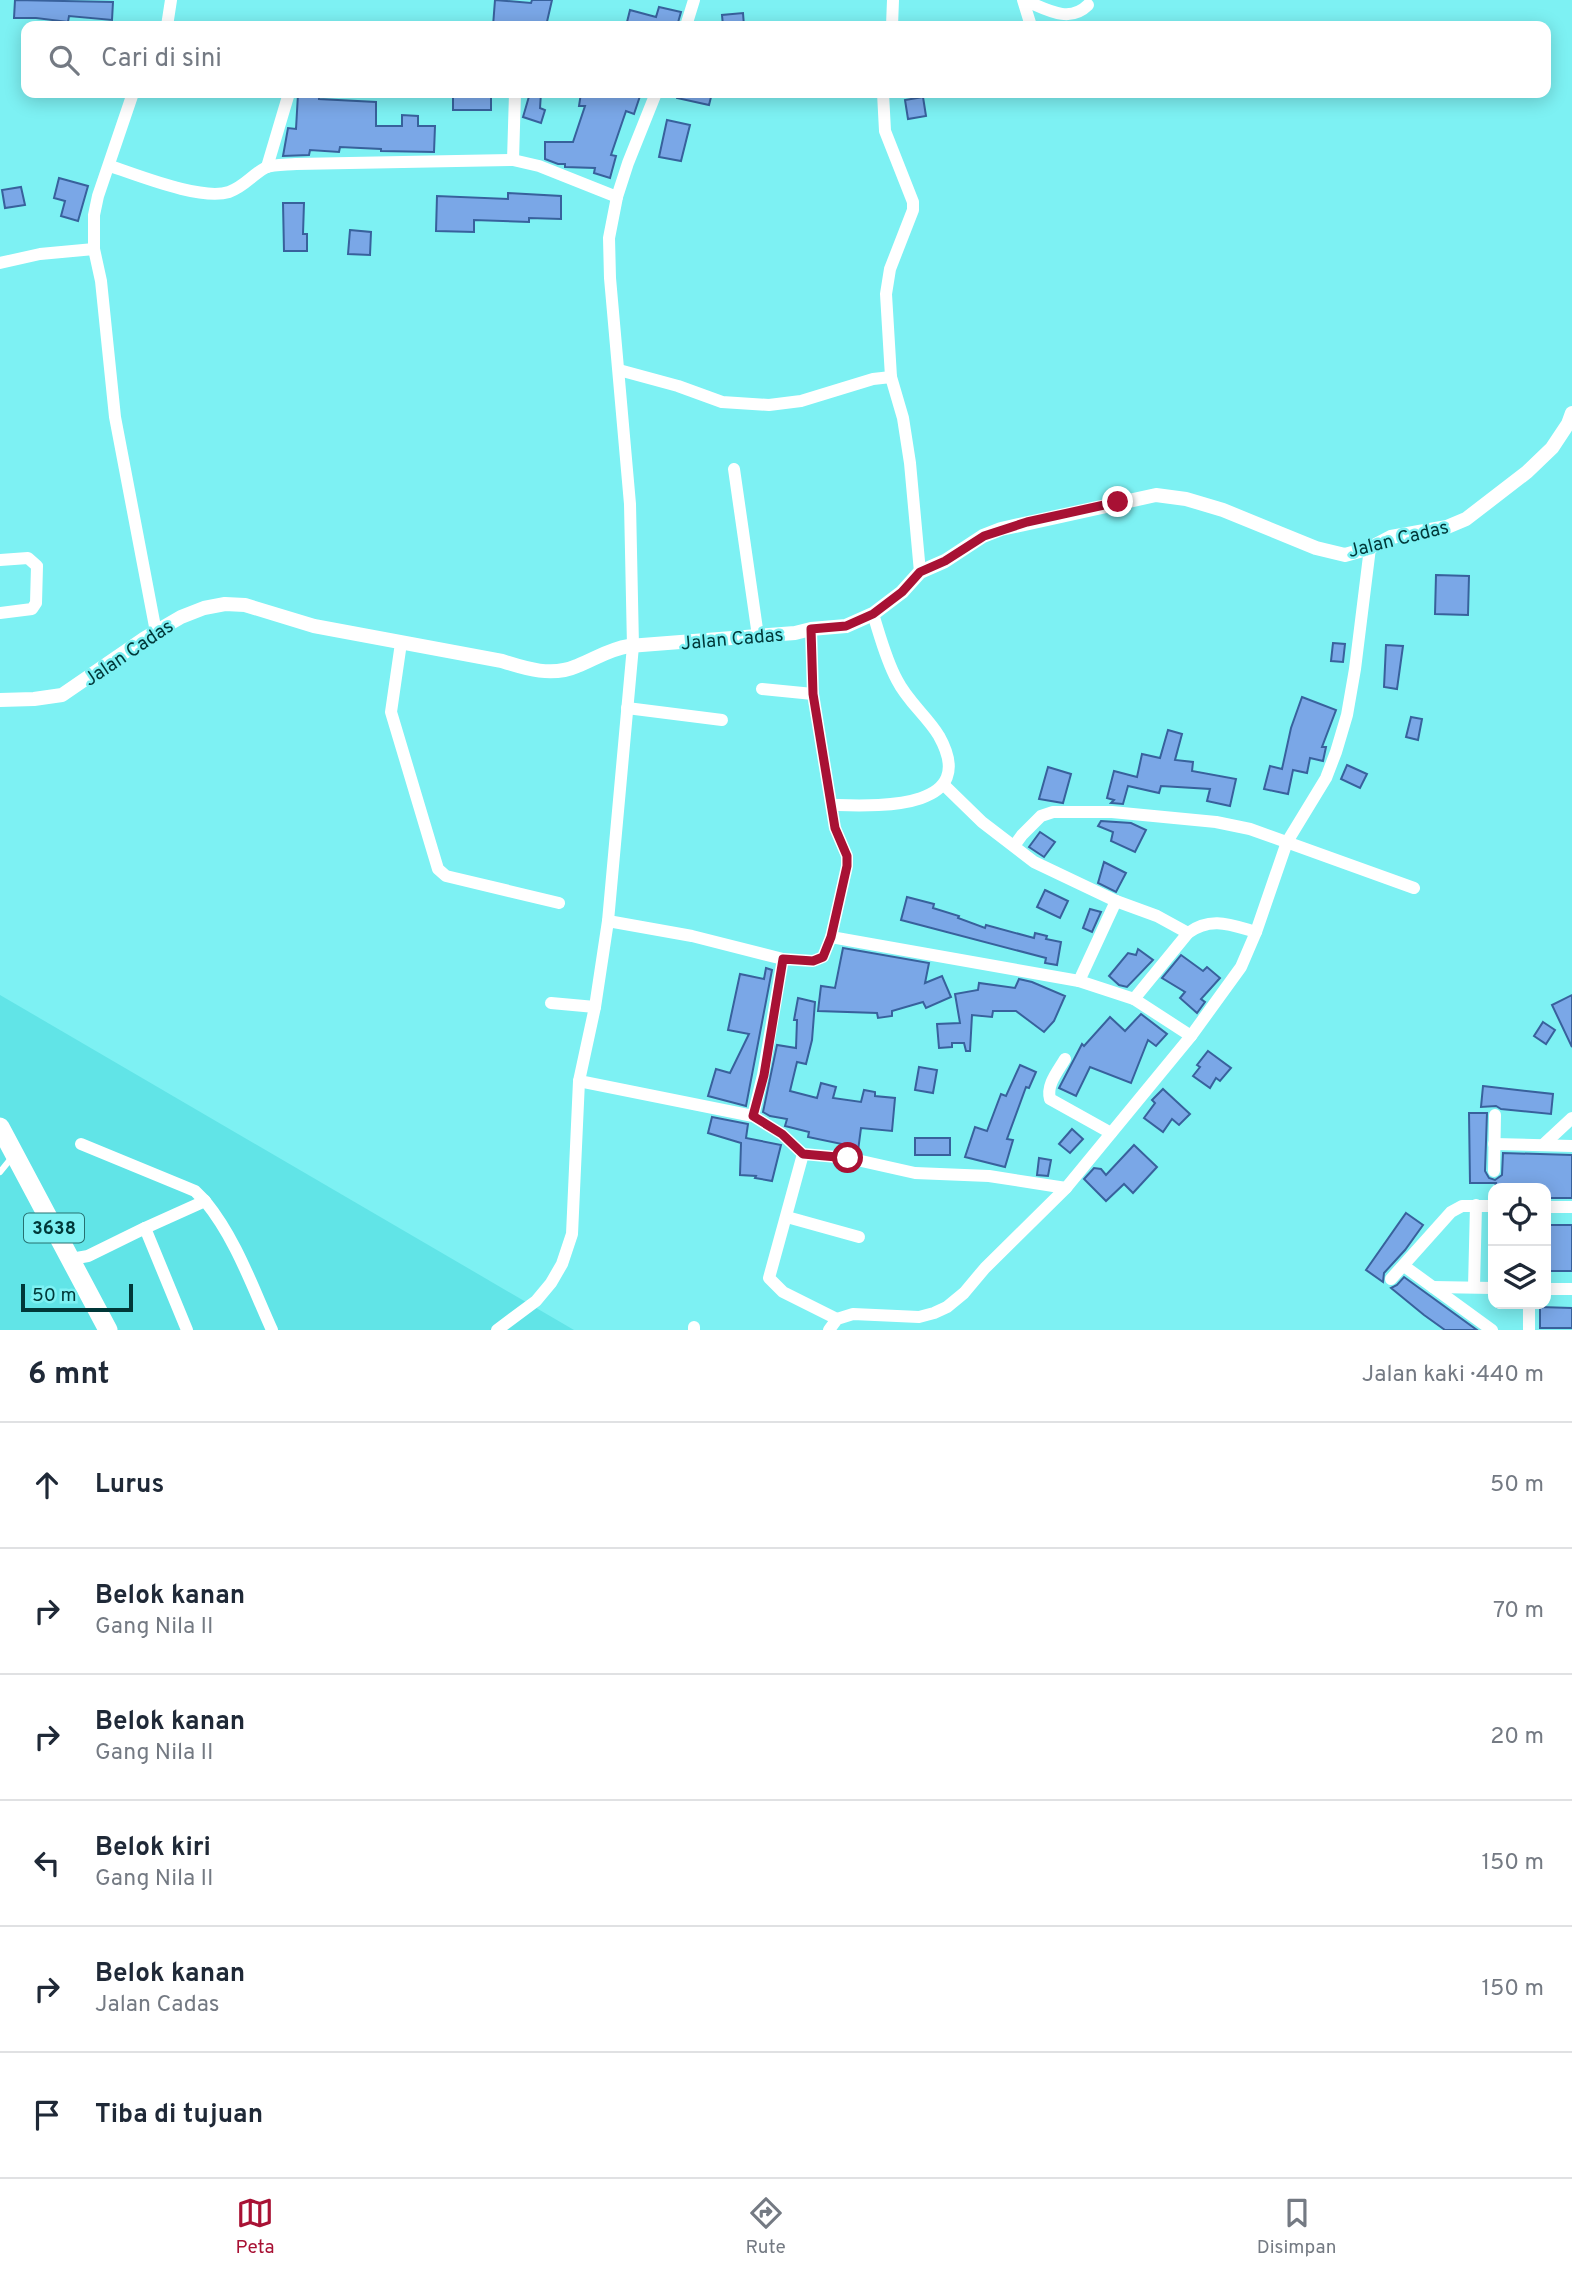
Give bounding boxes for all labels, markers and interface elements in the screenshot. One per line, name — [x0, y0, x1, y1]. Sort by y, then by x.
search box — [21, 21, 1551, 98]
icon: search — [45, 41, 83, 79]
text: Cari di sini — [101, 43, 222, 76]
route end — [1102, 486, 1133, 517]
street label: Jalan Cadas — [1346, 516, 1451, 564]
street label: Jalan Cadas — [80, 615, 178, 692]
street label: Jalan Cadas — [680, 624, 784, 656]
route start — [832, 1142, 863, 1173]
map controls — [1488, 1183, 1551, 1309]
button: locate — [1488, 1183, 1551, 1246]
road number: 3638 — [24, 1213, 84, 1242]
button: layers — [1488, 1246, 1551, 1309]
scale bar — [21, 1281, 133, 1313]
text: 50 m — [32, 1284, 77, 1308]
text: 6 mnt — [28, 1357, 109, 1394]
text: Jalan kaki · 440 m — [1362, 1361, 1544, 1390]
icon: ahead — [28, 1466, 66, 1504]
text: Lurus — [95, 1469, 164, 1502]
text: 50 m — [1490, 1471, 1544, 1500]
text: Belok kanan — [95, 1580, 245, 1613]
icon: right — [28, 1592, 66, 1630]
text: 70 m — [1493, 1597, 1544, 1626]
text: Gang Nila II — [95, 1613, 213, 1642]
text: Belok kanan — [95, 1706, 245, 1739]
icon: right — [28, 1718, 66, 1756]
text: 20 m — [1490, 1723, 1544, 1752]
text: Gang Nila II — [95, 1739, 213, 1768]
text: Belok kiri — [95, 1832, 211, 1865]
icon: left — [28, 1844, 66, 1882]
text: 150 m — [1482, 1849, 1544, 1878]
text: Gang Nila II — [95, 1865, 213, 1894]
text: Belok kanan — [95, 1958, 245, 1991]
icon: right — [28, 1970, 66, 2008]
text: 150 m — [1482, 1975, 1544, 2004]
text: Jalan Cadas — [95, 1991, 220, 2020]
icon: arrive — [28, 2096, 66, 2134]
text: Tiba di tujuan — [95, 2099, 263, 2132]
tab: Peta — [235, 2194, 275, 2260]
tab: Rute — [745, 2194, 786, 2260]
tab: Disimpan — [1257, 2194, 1337, 2260]

